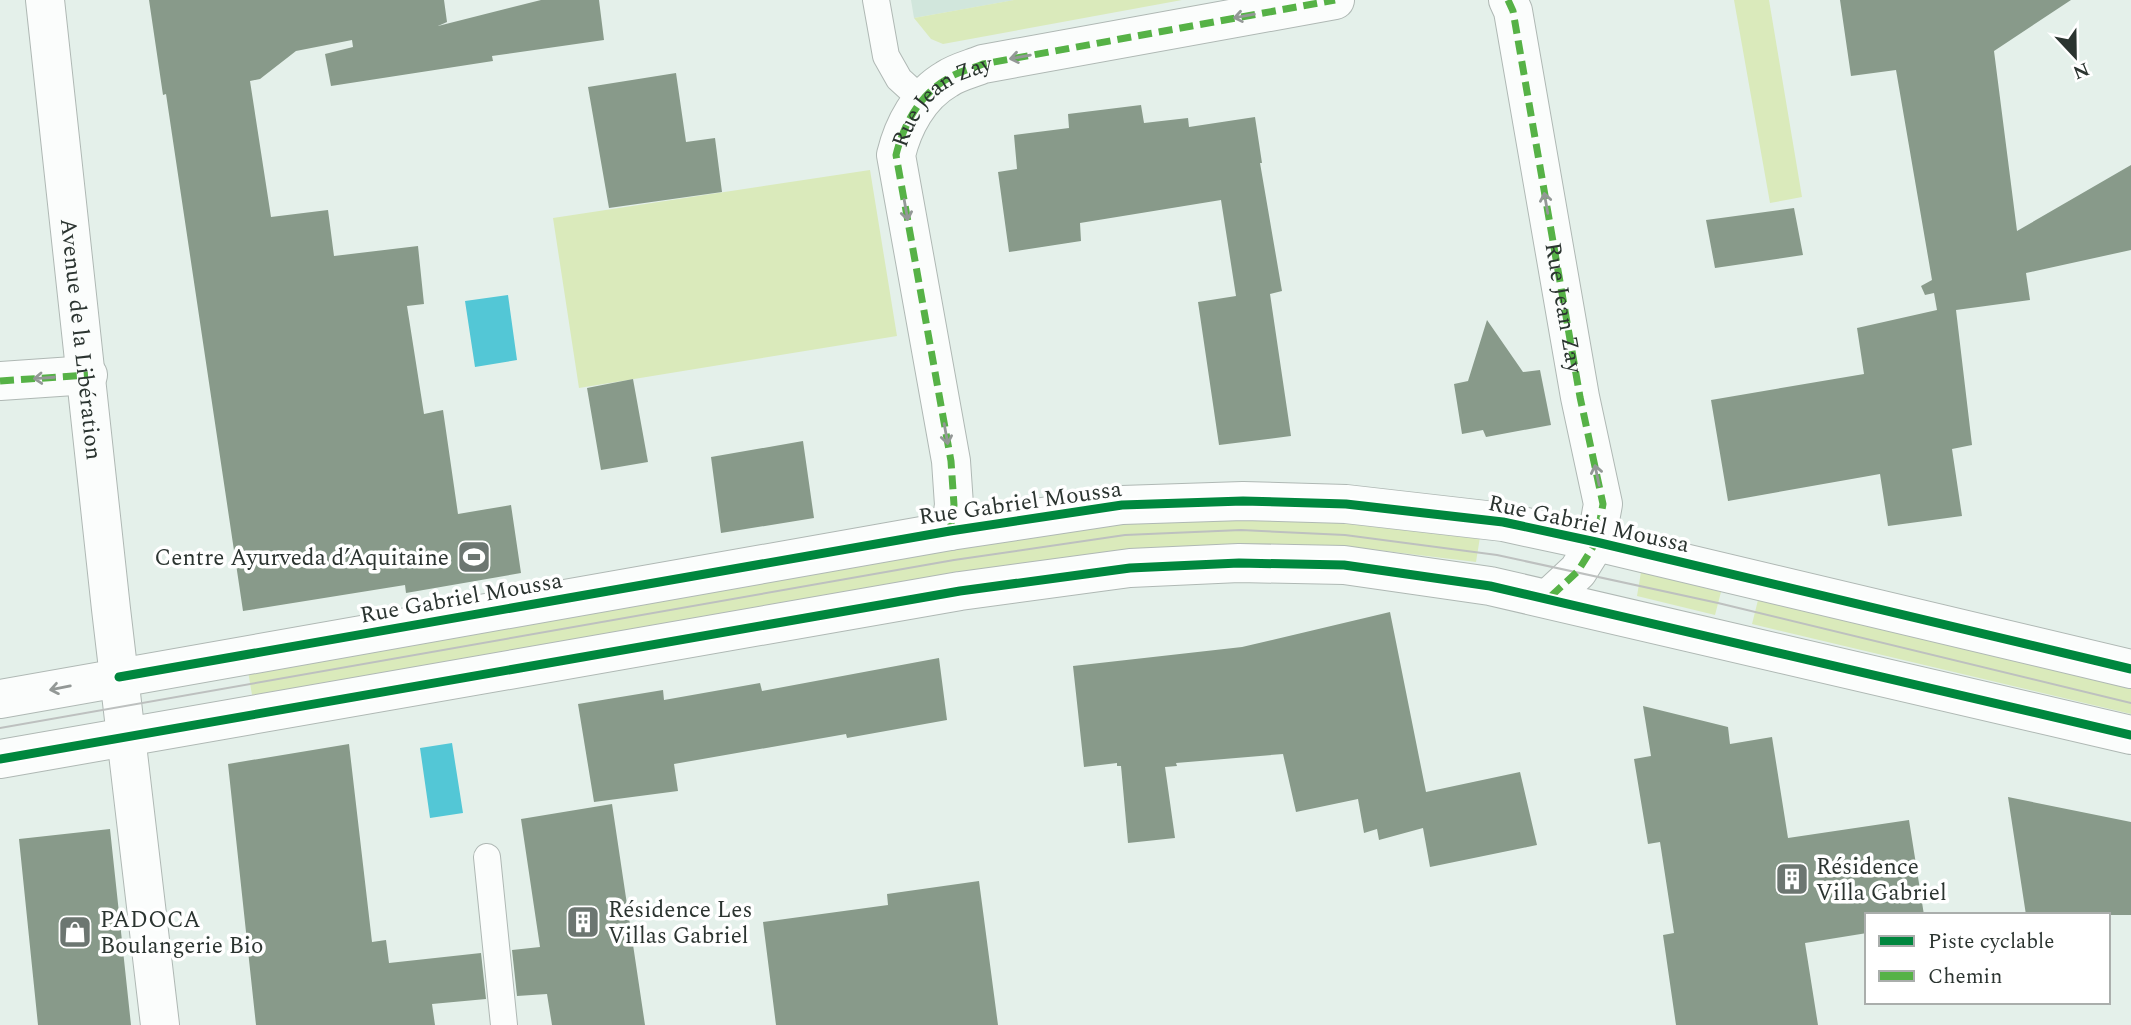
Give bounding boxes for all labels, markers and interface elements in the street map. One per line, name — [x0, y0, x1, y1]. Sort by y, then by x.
one-way arrow — [1233, 10, 1256, 23]
north arrow — [2040, 21, 2110, 91]
street label: Rue Jean Zay — [883, 47, 996, 152]
one-way arrow — [1009, 51, 1032, 64]
text: N — [2068, 54, 2093, 87]
one-way arrow — [1539, 192, 1552, 215]
one-way arrow — [900, 199, 913, 221]
street label: Avenue de la Libération — [50, 217, 111, 462]
street label: Rue Jean Zay — [1534, 240, 1592, 377]
one-way arrow — [33, 372, 56, 385]
one-way arrow — [940, 422, 954, 445]
one-way arrow — [1589, 464, 1603, 487]
street label: Rue Gabriel Moussa — [916, 472, 1124, 535]
street label: Rue Gabriel Moussa — [1485, 486, 1693, 563]
sports icon: Centre Ayurveda d’Aquitaine — [455, 538, 493, 576]
place label: Centre Ayurveda d’Aquitaine — [155, 541, 449, 576]
street label: Rue Gabriel Moussa — [357, 563, 565, 634]
one-way arrow — [49, 682, 72, 695]
place label: Résidence Villa Gabriel — [1816, 850, 1947, 911]
building icon: Résidence Villa Gabriel — [1773, 860, 1811, 898]
place label: Résidence Les Villas Gabriel — [608, 893, 752, 954]
place label: PADOCA Boulangerie Bio — [100, 903, 263, 964]
building icon: Résidence Les Villas Gabriel — [564, 903, 602, 941]
shop icon: PADOCA Boulangerie Bio — [56, 913, 94, 951]
legend — [1865, 913, 2110, 1004]
text: Piste cyclable — [1928, 926, 2054, 958]
text: Chemin — [1928, 961, 2002, 993]

